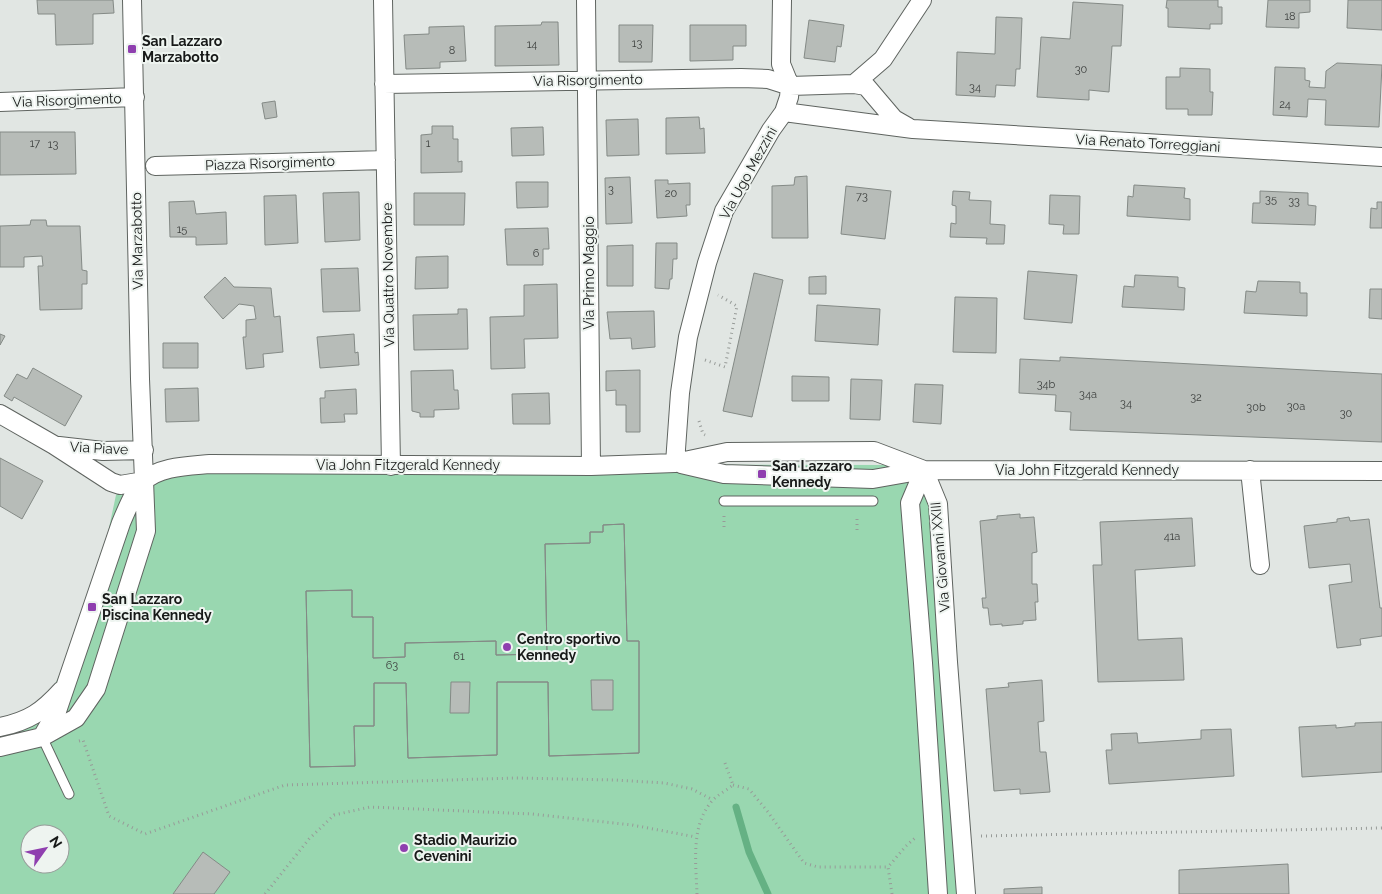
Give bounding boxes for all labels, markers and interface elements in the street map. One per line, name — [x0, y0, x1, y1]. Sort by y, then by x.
house number: 18 — [1284, 10, 1296, 23]
place label: San Lazzaro Marzabotto — [142, 33, 223, 65]
house number: 13 — [632, 37, 642, 50]
house number: 14 — [527, 38, 537, 51]
marker: San Lazzaro Marzabotto — [126, 43, 138, 55]
house number: 8 — [449, 44, 455, 57]
house number: 30 — [1075, 63, 1088, 76]
street label: Via Risorgimento — [533, 71, 643, 89]
house number: 34 — [969, 81, 981, 94]
street label: Via Risorgimento — [12, 90, 122, 110]
house number: 24 — [1279, 98, 1291, 111]
street label: Via Ugo Mezzini — [716, 124, 780, 222]
street label: Via Renato Torreggiani — [1075, 131, 1221, 155]
house number: 17 — [30, 137, 40, 150]
house number: 1 — [426, 137, 431, 150]
house number: 13 — [48, 138, 58, 151]
street label: Piazza Risorgimento — [205, 153, 335, 173]
house number: 3 — [608, 183, 614, 196]
house number: 20 — [665, 187, 677, 200]
house number: 73 — [856, 190, 868, 203]
street label: Via Marzabotto — [128, 192, 146, 290]
house number: 35 — [1265, 193, 1277, 206]
house number: 33 — [1288, 195, 1300, 208]
street label: Via Quattro Novembre — [379, 203, 397, 347]
street label: Via Primo Maggio — [581, 216, 597, 330]
house number: 15 — [177, 223, 187, 236]
house number: 6 — [533, 247, 540, 260]
house number: 34b — [1037, 378, 1056, 391]
house number: 34a — [1079, 388, 1097, 401]
house number: 32 — [1190, 391, 1202, 404]
house number: 34 — [1120, 397, 1132, 410]
house number: 30a — [1287, 400, 1305, 413]
house number: 30b — [1246, 401, 1266, 414]
house number: 30 — [1340, 407, 1353, 420]
street label: Via Piave — [69, 438, 129, 458]
street label: Via John Fitzgerald Kennedy — [316, 457, 500, 473]
place label: San Lazzaro Kennedy — [772, 458, 853, 490]
street label: Via John Fitzgerald Kennedy — [995, 462, 1179, 478]
marker: San Lazzaro Kennedy — [756, 468, 768, 480]
street label: Via Giovanni XXIII — [927, 501, 953, 613]
house number: 41a — [1164, 530, 1180, 543]
place label: San Lazzaro Piscina Kennedy — [102, 591, 212, 623]
marker: San Lazzaro Piscina Kennedy — [86, 601, 98, 613]
place label: Centro sportivo Kennedy — [517, 631, 621, 663]
marker: Centro sportivo Kennedy — [501, 641, 513, 653]
house number: 61 — [453, 650, 465, 663]
house number: 63 — [386, 659, 398, 672]
north arrow — [20, 824, 70, 874]
place label: Stadio Maurizio Cevenini — [414, 832, 517, 864]
text: N — [46, 833, 66, 851]
marker: Stadio Maurizio Cevenini — [398, 842, 410, 854]

